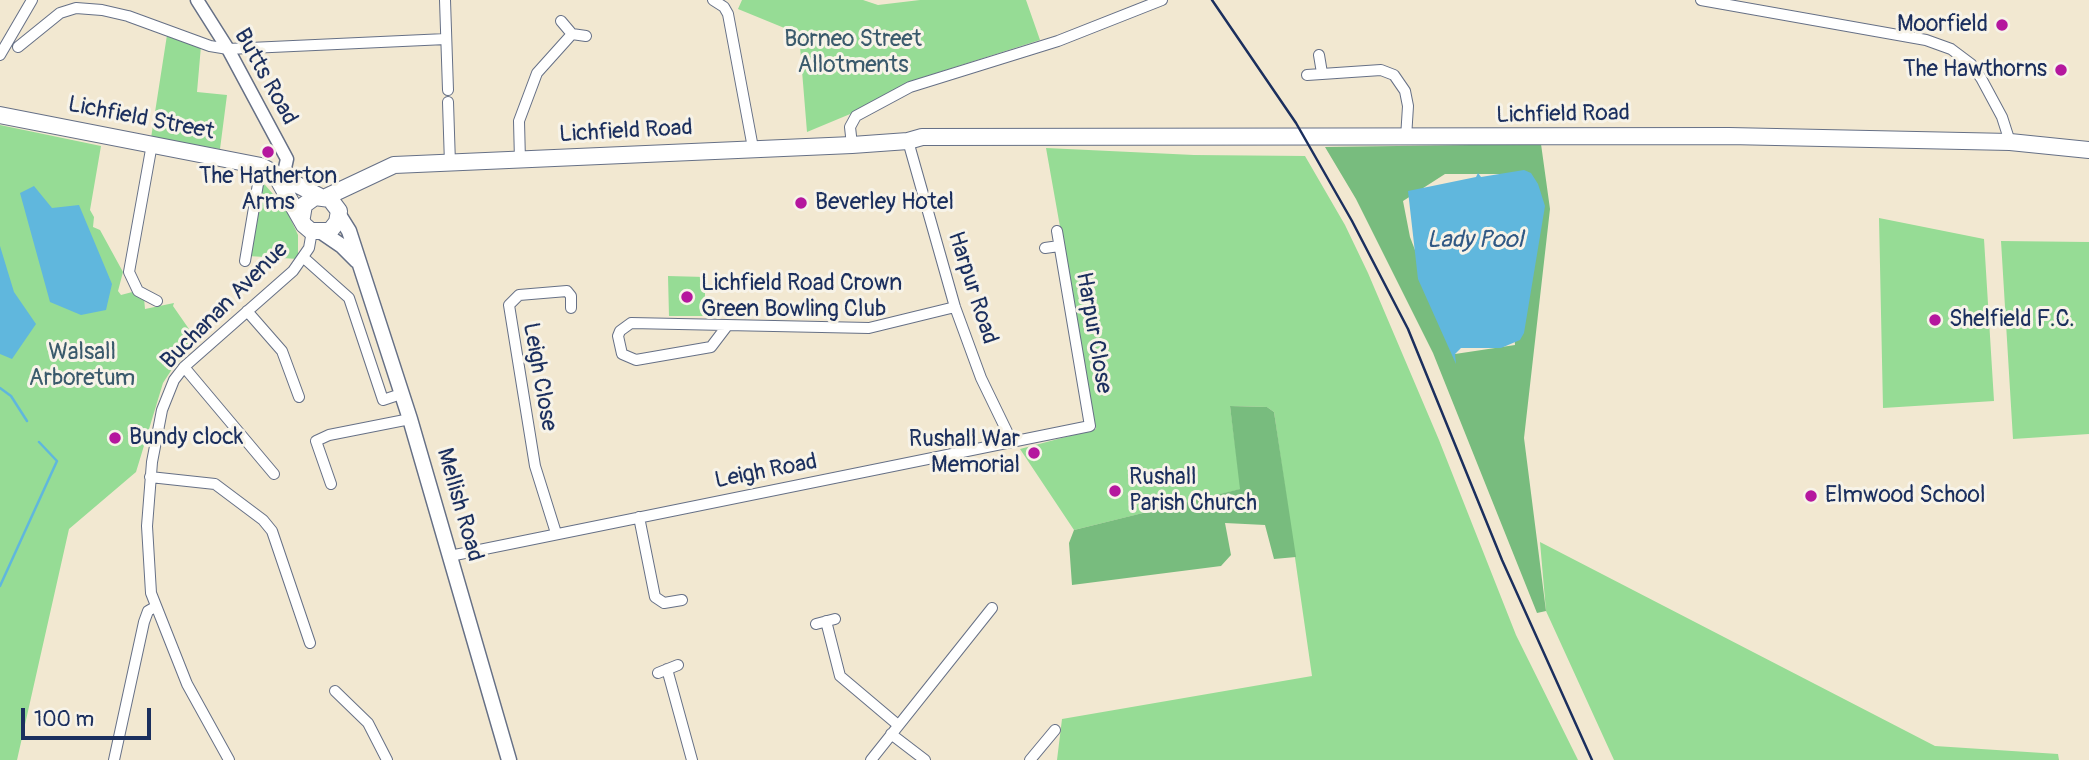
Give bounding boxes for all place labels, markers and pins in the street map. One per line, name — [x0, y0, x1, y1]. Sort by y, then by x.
place label: Moorfield — [1897, 11, 1988, 39]
marker: Moorfield — [1994, 17, 2010, 33]
place label: The Hawthorns — [1903, 56, 2047, 84]
marker: The Hawthorns — [2053, 62, 2069, 78]
marker: The Hatherton Arms — [260, 144, 276, 160]
place label: The Hatherton Arms — [199, 163, 337, 217]
place label: Beverley Hotel — [815, 189, 954, 217]
marker: Beverley Hotel — [793, 195, 809, 211]
place label: Lichfield Road Crown Green Bowling Club — [701, 270, 902, 324]
marker: Lichfield Road Crown Green Bowling Club — [679, 289, 695, 305]
place label: Shelfield F.C. — [1949, 306, 2075, 334]
marker: Shelfield F.C. — [1927, 312, 1943, 328]
place label: Bundy clock — [129, 424, 243, 452]
place label: Rushall War Memorial — [909, 426, 1020, 480]
marker: Bundy clock — [107, 430, 123, 446]
marker: Rushall War Memorial — [1026, 445, 1042, 461]
place label: Rushall Parish Church — [1129, 464, 1257, 518]
place label: Elmwood School — [1825, 482, 1985, 510]
marker: Rushall Parish Church — [1107, 483, 1123, 499]
marker: Elmwood School — [1803, 488, 1819, 504]

